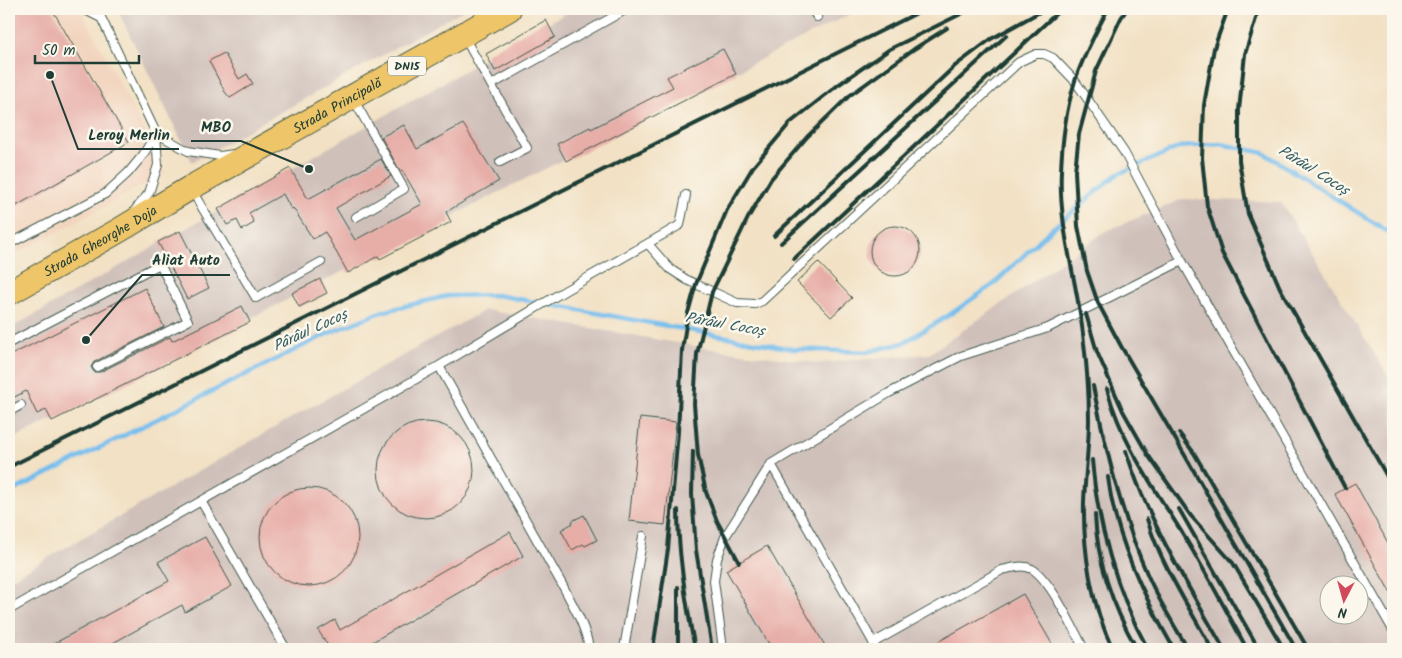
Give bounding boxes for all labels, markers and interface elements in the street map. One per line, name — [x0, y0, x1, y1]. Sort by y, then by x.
scale bar — [35, 32, 139, 64]
text: 50 m — [42, 39, 76, 63]
road number: DN15 — [388, 56, 426, 76]
street label: Strada Principală — [289, 72, 388, 140]
callout: MBO — [191, 111, 241, 141]
text: MBO — [201, 116, 232, 140]
callout: Leroy Merlin — [78, 119, 179, 149]
text: Leroy Merlin — [88, 124, 170, 148]
water label: Pârâul Cocoș — [1273, 140, 1355, 203]
street label: Strada Gheorghe Doja — [40, 200, 162, 283]
callout: Aliat Auto — [142, 245, 230, 275]
text: Aliat Auto — [152, 249, 220, 273]
water label: Pârâul Cocoș — [269, 302, 353, 359]
water label: Pârâul Cocoș — [683, 306, 768, 344]
north arrow — [1320, 576, 1370, 626]
text: N — [1337, 601, 1348, 623]

